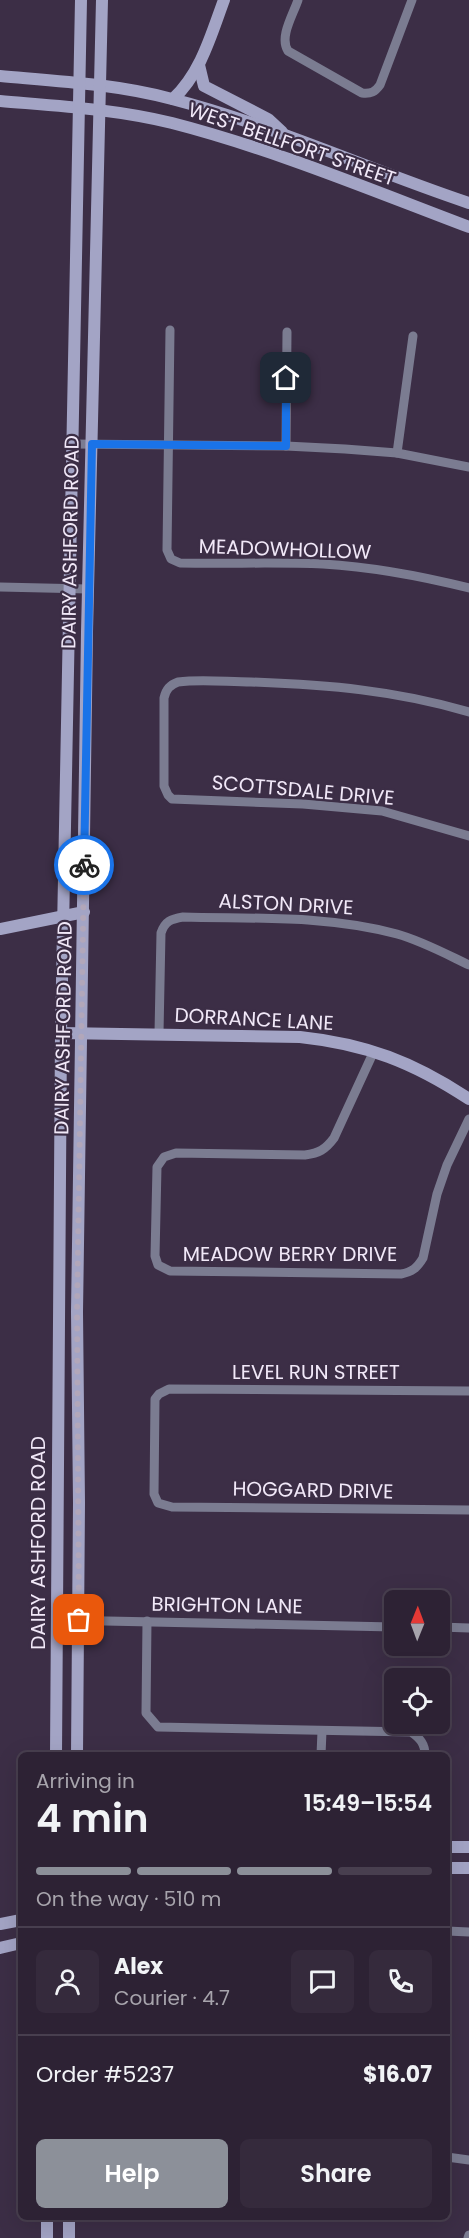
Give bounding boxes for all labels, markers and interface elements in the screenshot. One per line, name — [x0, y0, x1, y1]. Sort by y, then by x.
street label: WEST BELLFORT STREET — [185, 95, 400, 193]
pin — [260, 352, 311, 403]
icon: home — [269, 361, 302, 394]
street label: DAIRY ASHFORD ROAD — [54, 435, 86, 649]
street label: MEADOWHOLLOW — [198, 532, 372, 566]
street label: SCOTTSDALE DRIVE — [211, 768, 395, 812]
courier — [54, 835, 114, 895]
icon: bike — [68, 849, 101, 882]
street label: ALSTON DRIVE — [218, 886, 354, 922]
street label: DAIRY ASHFORD ROAD — [47, 921, 79, 1135]
street label: DORRANCE LANE — [174, 1001, 334, 1037]
street label: MEADOW BERRY DRIVE — [183, 1240, 397, 1268]
street label: LEVEL RUN STREET — [232, 1358, 400, 1386]
street label: DAIRY ASHFORD ROAD — [24, 1436, 52, 1650]
street label: HOGGARD DRIVE — [232, 1475, 394, 1505]
street label: BRIGHTON LANE — [151, 1590, 303, 1620]
north arrow — [384, 1590, 450, 1656]
map controls — [384, 1590, 450, 1734]
pin — [53, 1594, 104, 1645]
icon: bag — [62, 1603, 95, 1636]
button: locate — [384, 1668, 450, 1734]
text: Arriving in — [36, 1767, 135, 1795]
text: 15:49–15:54 — [304, 1788, 432, 1819]
text: 4 min — [36, 1791, 149, 1846]
text: On the way · 510 m — [36, 1885, 221, 1913]
button: person — [36, 1950, 99, 2013]
button: chat — [291, 1950, 354, 2013]
button: phone — [369, 1950, 432, 2013]
text: Alex — [114, 1951, 163, 1982]
text: Courier · 4.7 — [114, 1984, 230, 2012]
text: Order #5237 — [36, 2059, 174, 2090]
text: $16.07 — [363, 2059, 432, 2090]
button: Help — [36, 2139, 228, 2208]
button: Share — [240, 2139, 432, 2208]

